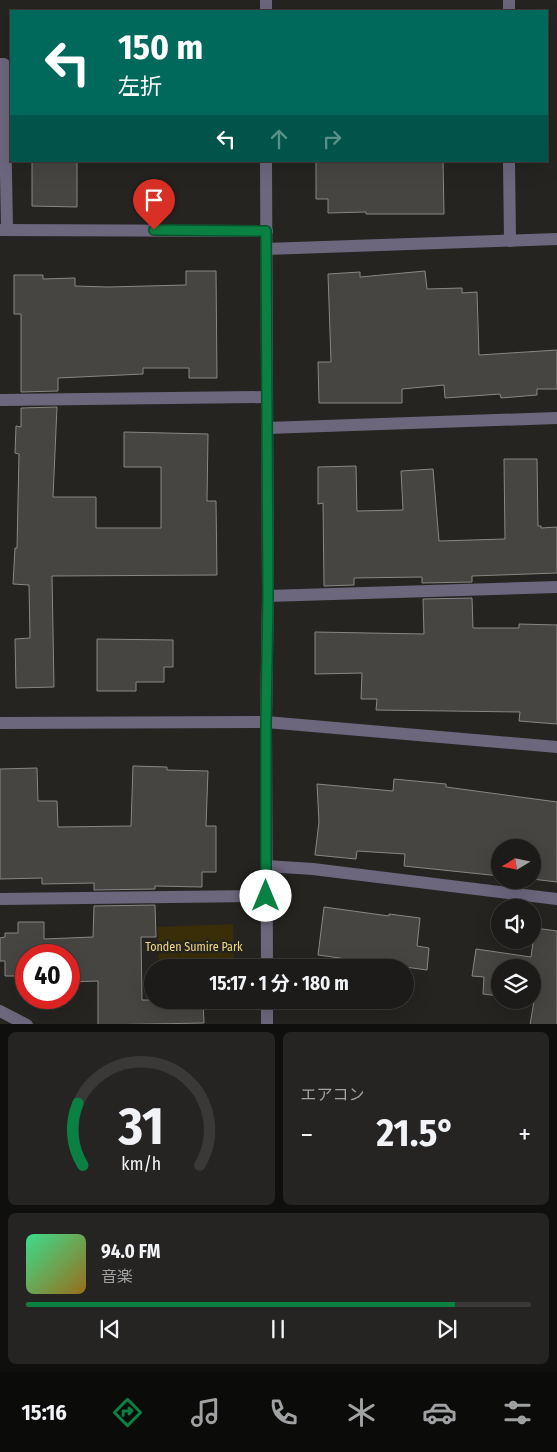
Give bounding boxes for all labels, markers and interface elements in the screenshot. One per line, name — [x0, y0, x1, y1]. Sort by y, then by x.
text: 150 m — [118, 26, 203, 68]
icon: left — [35, 30, 100, 95]
text: 左折 — [118, 73, 162, 100]
icon: left — [212, 125, 240, 153]
icon: ahead — [265, 125, 293, 153]
icon: right — [318, 125, 346, 153]
pin — [133, 179, 175, 230]
icon: arrive — [140, 186, 168, 214]
north arrow — [491, 839, 541, 889]
map controls — [491, 839, 541, 1009]
position arrow — [239, 869, 291, 921]
button: sound — [491, 899, 541, 949]
park label: Tonden Sumire Park — [145, 940, 243, 954]
speed limit sign: 40 — [15, 944, 80, 1009]
button: layers — [491, 959, 541, 1009]
text: 15:17 · 1 分 · 180 m — [209, 972, 349, 995]
text: エアコン — [301, 1085, 365, 1104]
text: 31 — [117, 1095, 164, 1158]
text: 21.5° — [377, 1110, 455, 1156]
text: − — [301, 1118, 313, 1151]
text: + — [518, 1118, 531, 1151]
text: km/h — [121, 1153, 161, 1175]
text: 94.0 FM — [101, 1240, 160, 1263]
text: 音楽 — [101, 1267, 133, 1286]
icon: previous — [96, 1315, 124, 1343]
icon: pause — [264, 1315, 292, 1343]
icon: next — [433, 1315, 461, 1343]
icon: directions — [110, 1395, 145, 1430]
icon: music — [188, 1395, 223, 1430]
icon: phone — [266, 1395, 301, 1430]
icon: climate — [344, 1395, 379, 1430]
icon: car — [422, 1395, 457, 1430]
icon: filters — [500, 1395, 535, 1430]
text: 15:16 — [22, 1399, 67, 1426]

